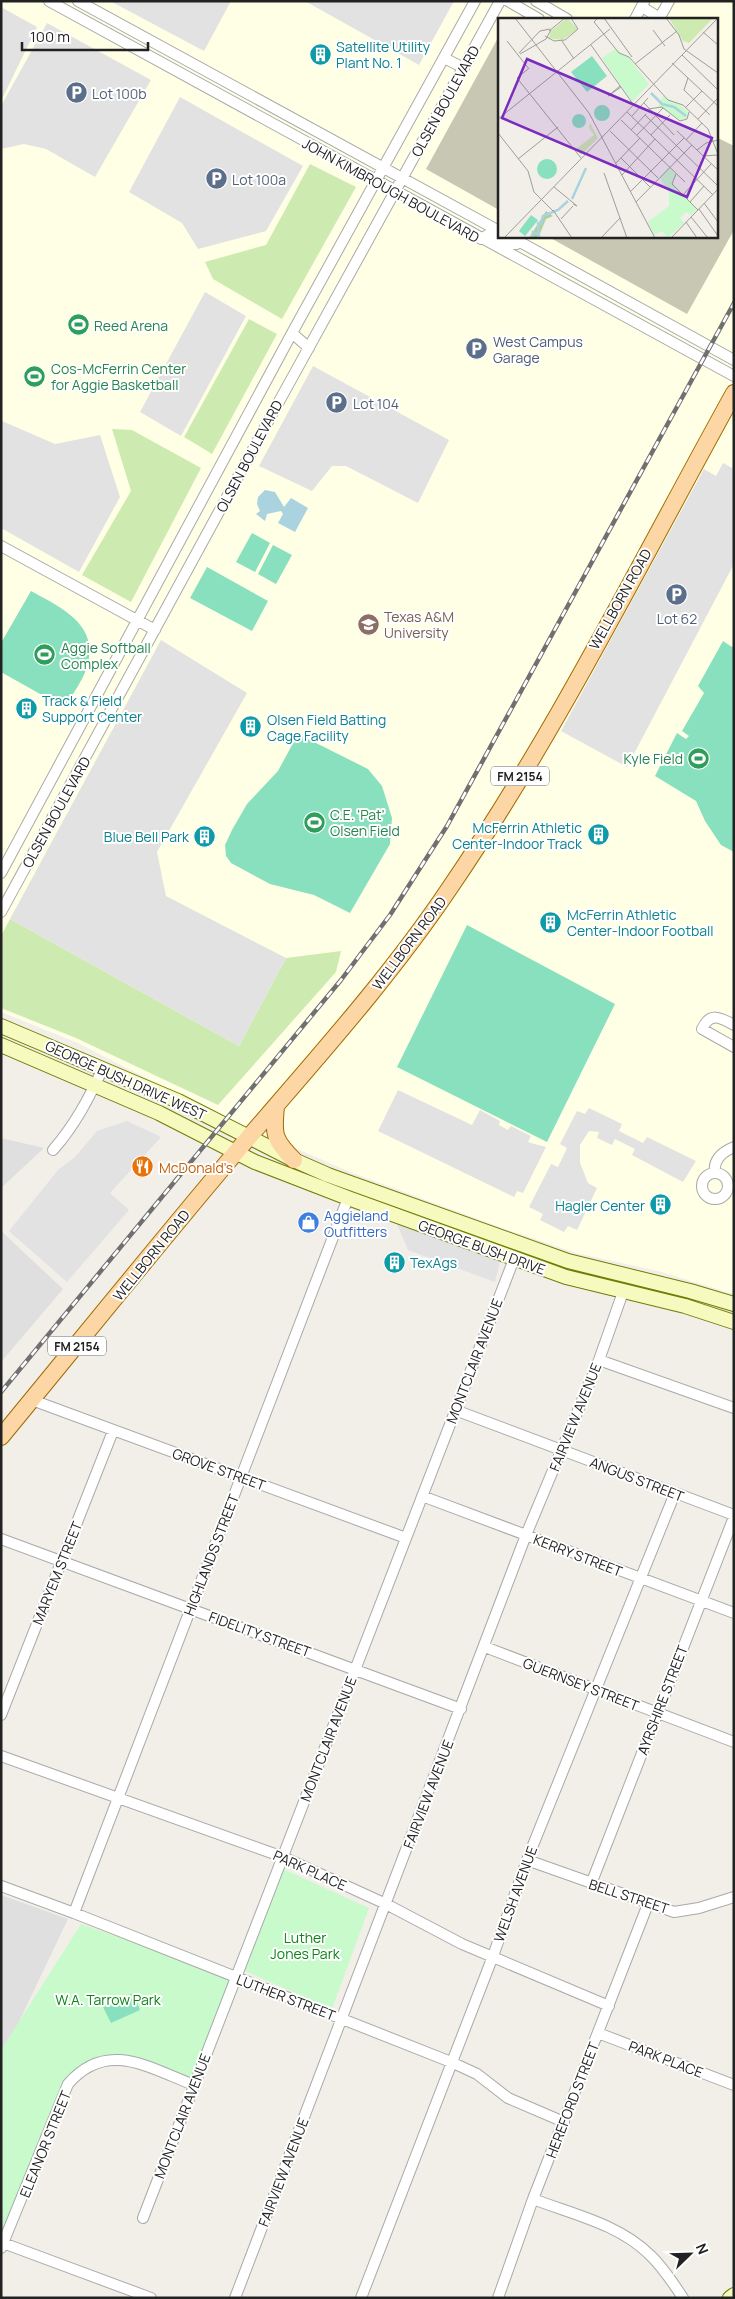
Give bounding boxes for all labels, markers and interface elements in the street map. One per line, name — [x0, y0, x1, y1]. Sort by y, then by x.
inset map — [498, 18, 718, 238]
scale bar — [22, 20, 149, 52]
text: 100 m — [30, 26, 70, 47]
place label: Satellite Utility Plant No. 1 — [336, 37, 431, 72]
building icon: Satellite Utility Plant No. 1 — [308, 42, 332, 66]
street label: OLSEN BOULEVARD — [407, 42, 483, 160]
parking icon: Lot 100b — [64, 81, 88, 105]
place label: Lot 100b — [92, 84, 147, 103]
street label: JOHN KIMBROUGH BOULEVARD — [299, 133, 483, 247]
parking icon: Lot 100a — [204, 167, 228, 191]
place label: Lot 100a — [232, 170, 286, 189]
sports icon: Reed Arena — [66, 313, 90, 337]
place label: Reed Arena — [94, 316, 168, 335]
place label: West Campus Garage — [493, 332, 583, 367]
parking icon: West Campus Garage — [465, 337, 489, 361]
place label: Cos-McFerrin Center for Aggie Basketball — [51, 359, 186, 394]
sports icon: Cos-McFerrin Center for Aggie Basketball — [23, 364, 47, 388]
parking icon: Lot 104 — [325, 391, 349, 415]
place label: Lot 104 — [353, 394, 399, 413]
street label: OLSEN BOULEVARD — [211, 397, 287, 515]
street label: WELLBORN ROAD — [584, 545, 656, 653]
parking icon: Lot 62 — [665, 583, 689, 607]
place label: Texas A&M University — [384, 607, 454, 642]
place label: Lot 62 — [657, 609, 697, 628]
school or university icon: Texas A&M University — [356, 612, 380, 636]
place label: Aggie Softball Complex — [61, 638, 151, 673]
sports icon: Aggie Softball Complex — [33, 643, 57, 667]
place label: Track & Field Support Center — [42, 691, 142, 726]
building icon: Track & Field Support Center — [14, 696, 38, 720]
place label: Olsen Field Batting Cage Facility — [267, 710, 386, 745]
building icon: Olsen Field Batting Cage Facility — [239, 715, 263, 739]
sports icon: Kyle Field — [687, 746, 711, 770]
place label: Kyle Field — [624, 749, 683, 768]
street label: OLSEN BOULEVARD — [18, 753, 94, 871]
road number: FM 2154 — [491, 766, 549, 786]
place label: C.E. 'Pat' Olsen Field — [330, 805, 400, 840]
sports icon: C.E. 'Pat' Olsen Field — [302, 810, 326, 834]
place label: McFerrin Athletic Center-Indoor Track — [452, 818, 583, 853]
building icon: McFerrin Athletic Center-Indoor Track — [586, 823, 610, 847]
building icon: Blue Bell Park — [193, 824, 217, 848]
place label: Blue Bell Park — [104, 827, 190, 846]
street label: WELLBORN ROAD — [368, 892, 450, 994]
place label: McFerrin Athletic Center-Indoor Football — [567, 905, 714, 940]
building icon: McFerrin Athletic Center-Indoor Football — [539, 910, 563, 934]
street label: GEORGE BUSH DRIVE WEST — [42, 1036, 210, 1124]
restaurant icon: McDonald's — [131, 1155, 155, 1179]
place label: McDonald's — [159, 1158, 233, 1177]
building icon: Hagler Center — [649, 1193, 673, 1217]
place label: Hagler Center — [555, 1196, 645, 1215]
street label: WELLBORN ROAD — [108, 1205, 194, 1305]
place label: Aggieland Outfitters — [324, 1206, 389, 1241]
shop icon: Aggieland Outfitters — [296, 1211, 320, 1235]
street label: GEORGE BUSH DRIVE — [416, 1215, 548, 1279]
building icon: TexAgs — [382, 1250, 406, 1274]
place label: TexAgs — [410, 1253, 457, 1272]
street label: MONTCLAIR AVENUE — [441, 1296, 507, 1426]
road number: FM 2154 — [48, 1336, 106, 1355]
street label: FAIRVIEW AVENUE — [545, 1360, 605, 1474]
street label: GROVE STREET — [170, 1443, 269, 1495]
street label: ANGUS STREET — [587, 1452, 687, 1506]
street label: HIGHLANDS STREET — [179, 1491, 243, 1619]
street label: MARYEM STREET — [28, 1518, 87, 1627]
street label: KERRY STREET — [531, 1529, 626, 1581]
street label: FIDELITY STREET — [206, 1607, 314, 1661]
street label: AYRSHIRE STREET — [632, 1642, 692, 1757]
street label: GUERNSEY STREET — [520, 1653, 642, 1715]
street label: MONTCLAIR AVENUE — [295, 1674, 361, 1804]
street label: FAIRVIEW AVENUE — [398, 1737, 458, 1851]
street label: WELSH AVENUE — [489, 1843, 541, 1945]
street label: PARK PLACE — [270, 1845, 350, 1895]
street label: BELL STREET — [587, 1874, 672, 1918]
park label: Luther Jones Park — [270, 1928, 341, 1963]
street label: LUTHER STREET — [234, 1969, 339, 2025]
park label: W.A. Tarrow Park — [55, 1990, 162, 2009]
street label: PARK PLACE — [626, 2036, 706, 2082]
street label: HEREFORD STREET — [541, 2039, 603, 2161]
street label: MONTCLAIR AVENUE — [149, 2051, 215, 2181]
street label: ELEANOR STREET — [15, 2087, 75, 2200]
street label: FAIRVIEW AVENUE — [253, 2115, 313, 2229]
north arrow — [665, 2229, 715, 2279]
text: N — [692, 2240, 713, 2257]

